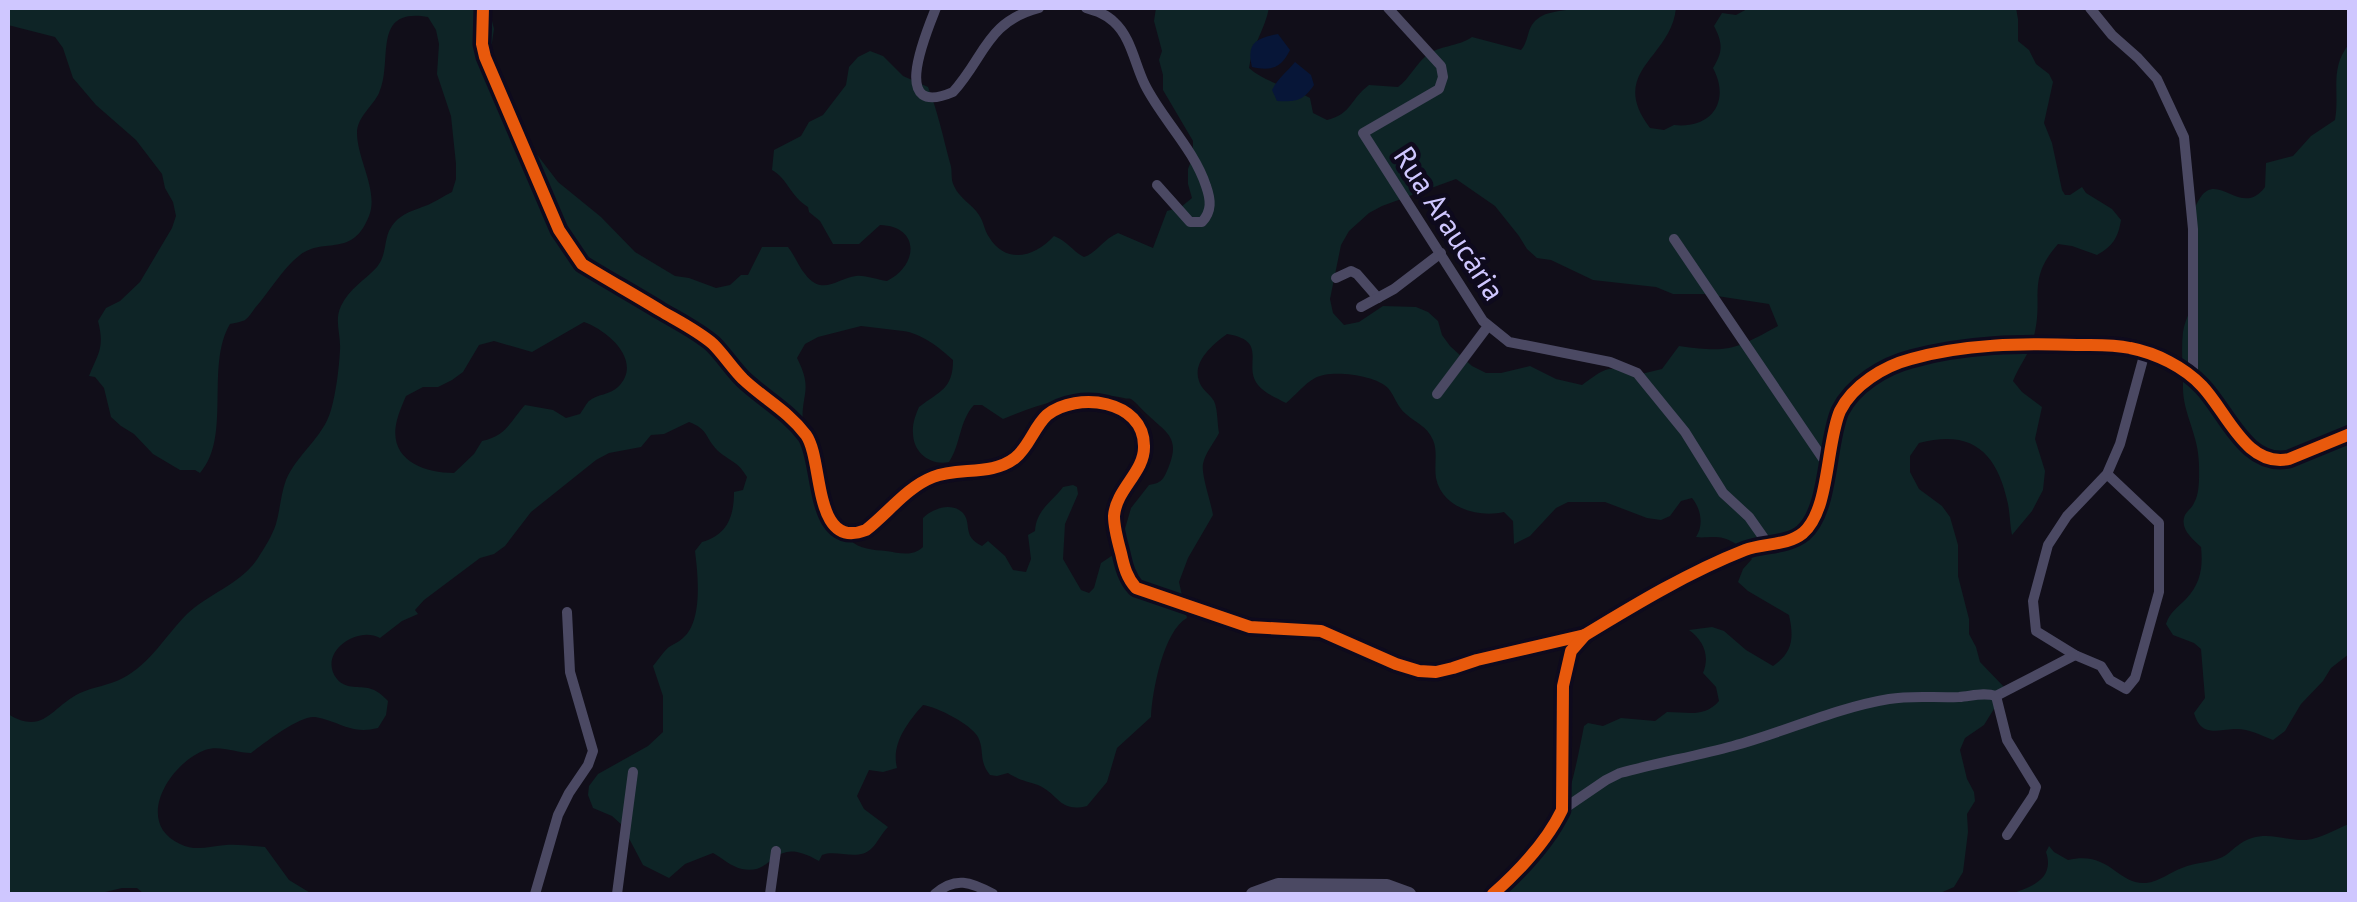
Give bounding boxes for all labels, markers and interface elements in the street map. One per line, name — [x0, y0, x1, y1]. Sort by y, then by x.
street label: Rua Araucária — [1386, 139, 1514, 307]

